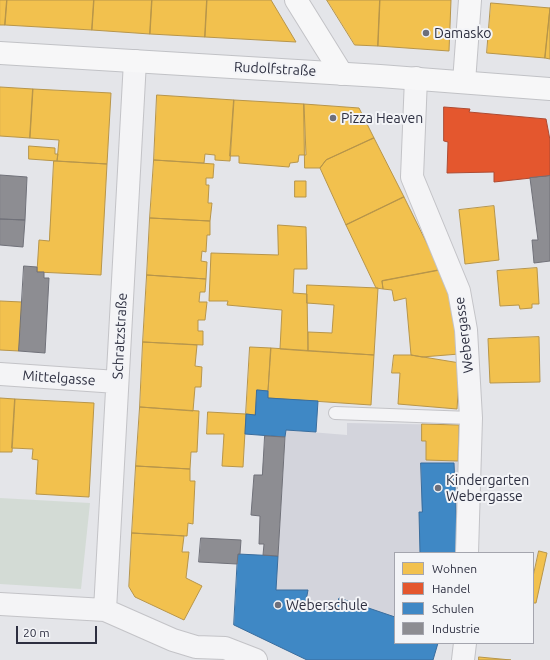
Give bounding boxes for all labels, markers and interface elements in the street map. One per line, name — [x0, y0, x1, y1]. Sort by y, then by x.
place label: Damasko — [434, 25, 491, 41]
marker: Damasko — [421, 28, 431, 38]
street label: Rudolfstraße — [233, 58, 317, 80]
place label: Pizza Heaven — [341, 110, 423, 126]
marker: Pizza Heaven — [328, 113, 338, 123]
street label: Schratzstraße — [109, 292, 131, 380]
street label: Webergasse — [451, 296, 477, 374]
street label: Mittelgasse — [22, 367, 96, 389]
place label: Kindergarten Webergasse — [446, 472, 529, 504]
marker: Kindergarten Webergasse — [433, 483, 443, 493]
legend — [394, 552, 534, 644]
text: Wohnen — [432, 562, 477, 575]
text: Handel — [432, 582, 470, 595]
place label: Weberschule — [286, 597, 368, 613]
marker: Weberschule — [273, 600, 283, 610]
text: Schulen — [432, 602, 474, 615]
scale bar — [18, 618, 99, 644]
text: Industrie — [432, 622, 480, 635]
text: 20 m — [23, 626, 50, 639]

